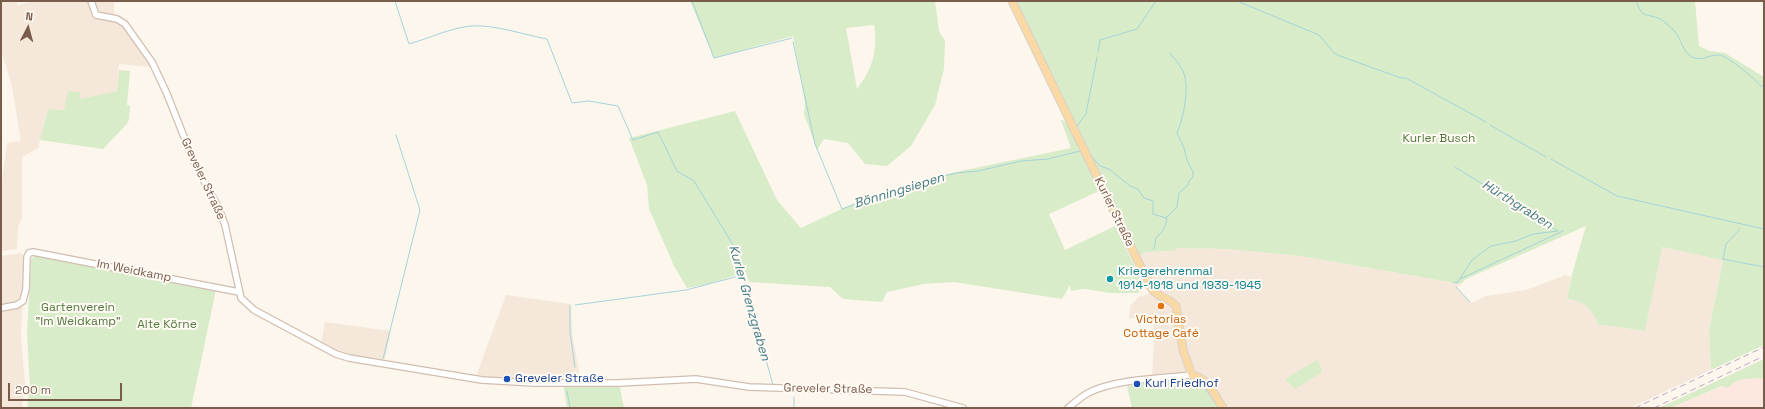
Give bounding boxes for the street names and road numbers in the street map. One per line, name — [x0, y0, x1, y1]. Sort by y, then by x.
street label: Greveler Straße — [178, 136, 228, 222]
street label: Kurler Straße — [1091, 175, 1137, 249]
street label: Im Weidkamp — [95, 257, 173, 285]
street label: Greveler Straße — [783, 381, 873, 397]

